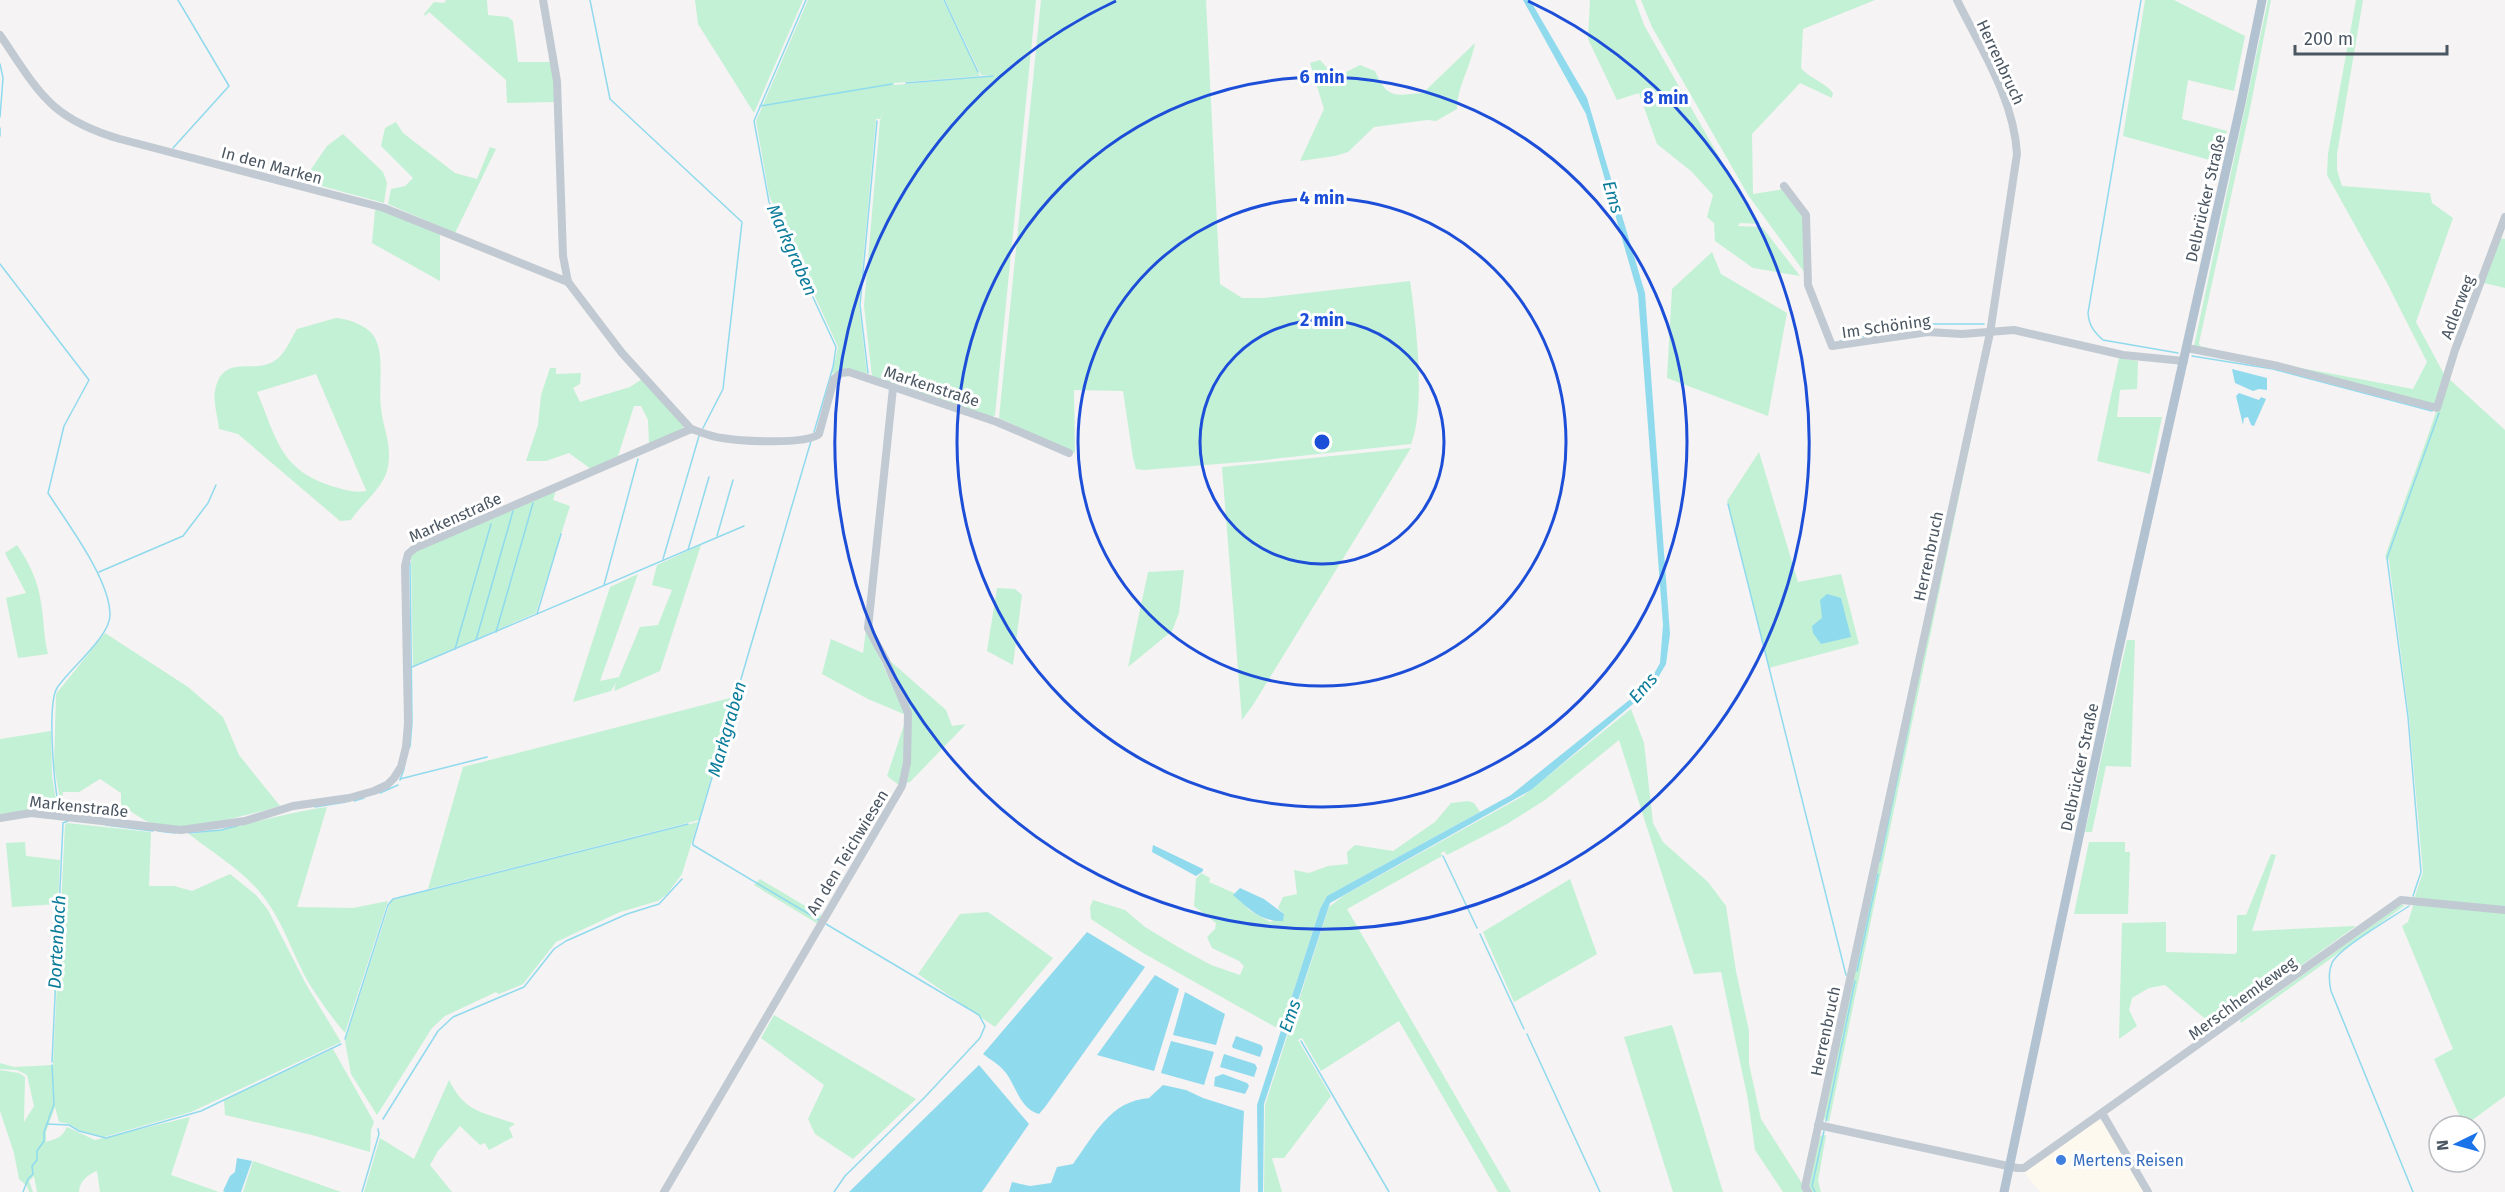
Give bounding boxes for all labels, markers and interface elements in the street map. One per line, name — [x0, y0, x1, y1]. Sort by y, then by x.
street label: Herrenbruch — [1973, 17, 2029, 108]
scale bar — [2295, 18, 2446, 56]
text: 200 m — [2304, 28, 2353, 50]
text: 6 min — [1299, 66, 1345, 88]
text: 8 min — [1643, 87, 1689, 109]
street label: Delbrücker Straße — [2182, 132, 2229, 264]
street label: In den Marken — [219, 143, 324, 188]
water label: Ems — [1598, 178, 1628, 216]
text: 4 min — [1299, 187, 1345, 209]
water label: Markgraben — [762, 201, 822, 299]
street label: Adlerweg — [2437, 272, 2479, 342]
text: 2 min — [1300, 309, 1344, 331]
street label: Im Schöning — [1841, 311, 1932, 342]
street label: Markenstraße — [882, 362, 982, 411]
centre of rings — [1312, 432, 1332, 452]
street label: Markenstraße — [406, 489, 504, 546]
street label: Herrenbruch — [1910, 509, 1947, 603]
water label: Ems — [1624, 668, 1662, 708]
water label: Markgraben — [703, 679, 751, 779]
street label: Delbrücker Straße — [2057, 701, 2102, 833]
street label: An den Teichwiesen — [803, 786, 892, 918]
street label: Markenstraße — [29, 792, 129, 821]
water label: Dortenbach — [44, 894, 70, 990]
street label: Merschhemkeweg — [2185, 953, 2300, 1044]
street label: Herrenbruch — [1807, 984, 1844, 1078]
water label: Ems — [1274, 997, 1306, 1035]
north arrow — [2427, 1114, 2487, 1174]
text: N — [2433, 1139, 2452, 1151]
place label: Mertens Reisen — [2073, 1151, 2184, 1170]
marker: Mertens Reisen — [2054, 1153, 2068, 1167]

